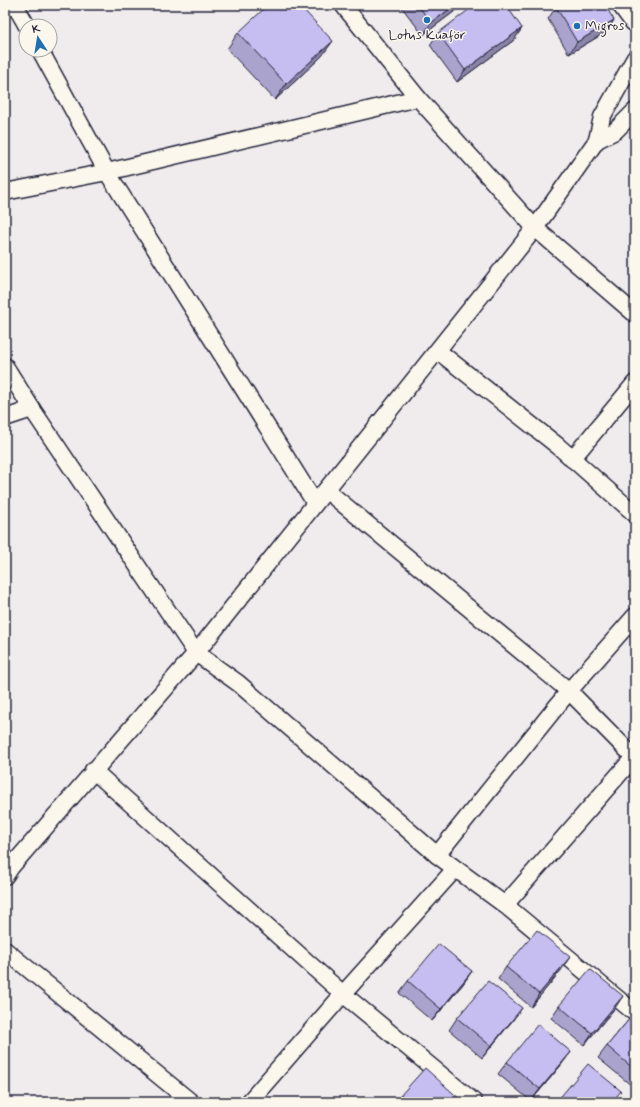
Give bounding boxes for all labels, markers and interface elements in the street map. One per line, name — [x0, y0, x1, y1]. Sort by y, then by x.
marker: Lotus Kuaför — [422, 15, 432, 25]
place label: Migros — [585, 17, 624, 37]
north arrow — [18, 18, 58, 58]
text: K — [31, 21, 42, 37]
marker: Migros — [572, 21, 582, 31]
place label: Lotus Kuaför — [388, 26, 466, 44]

